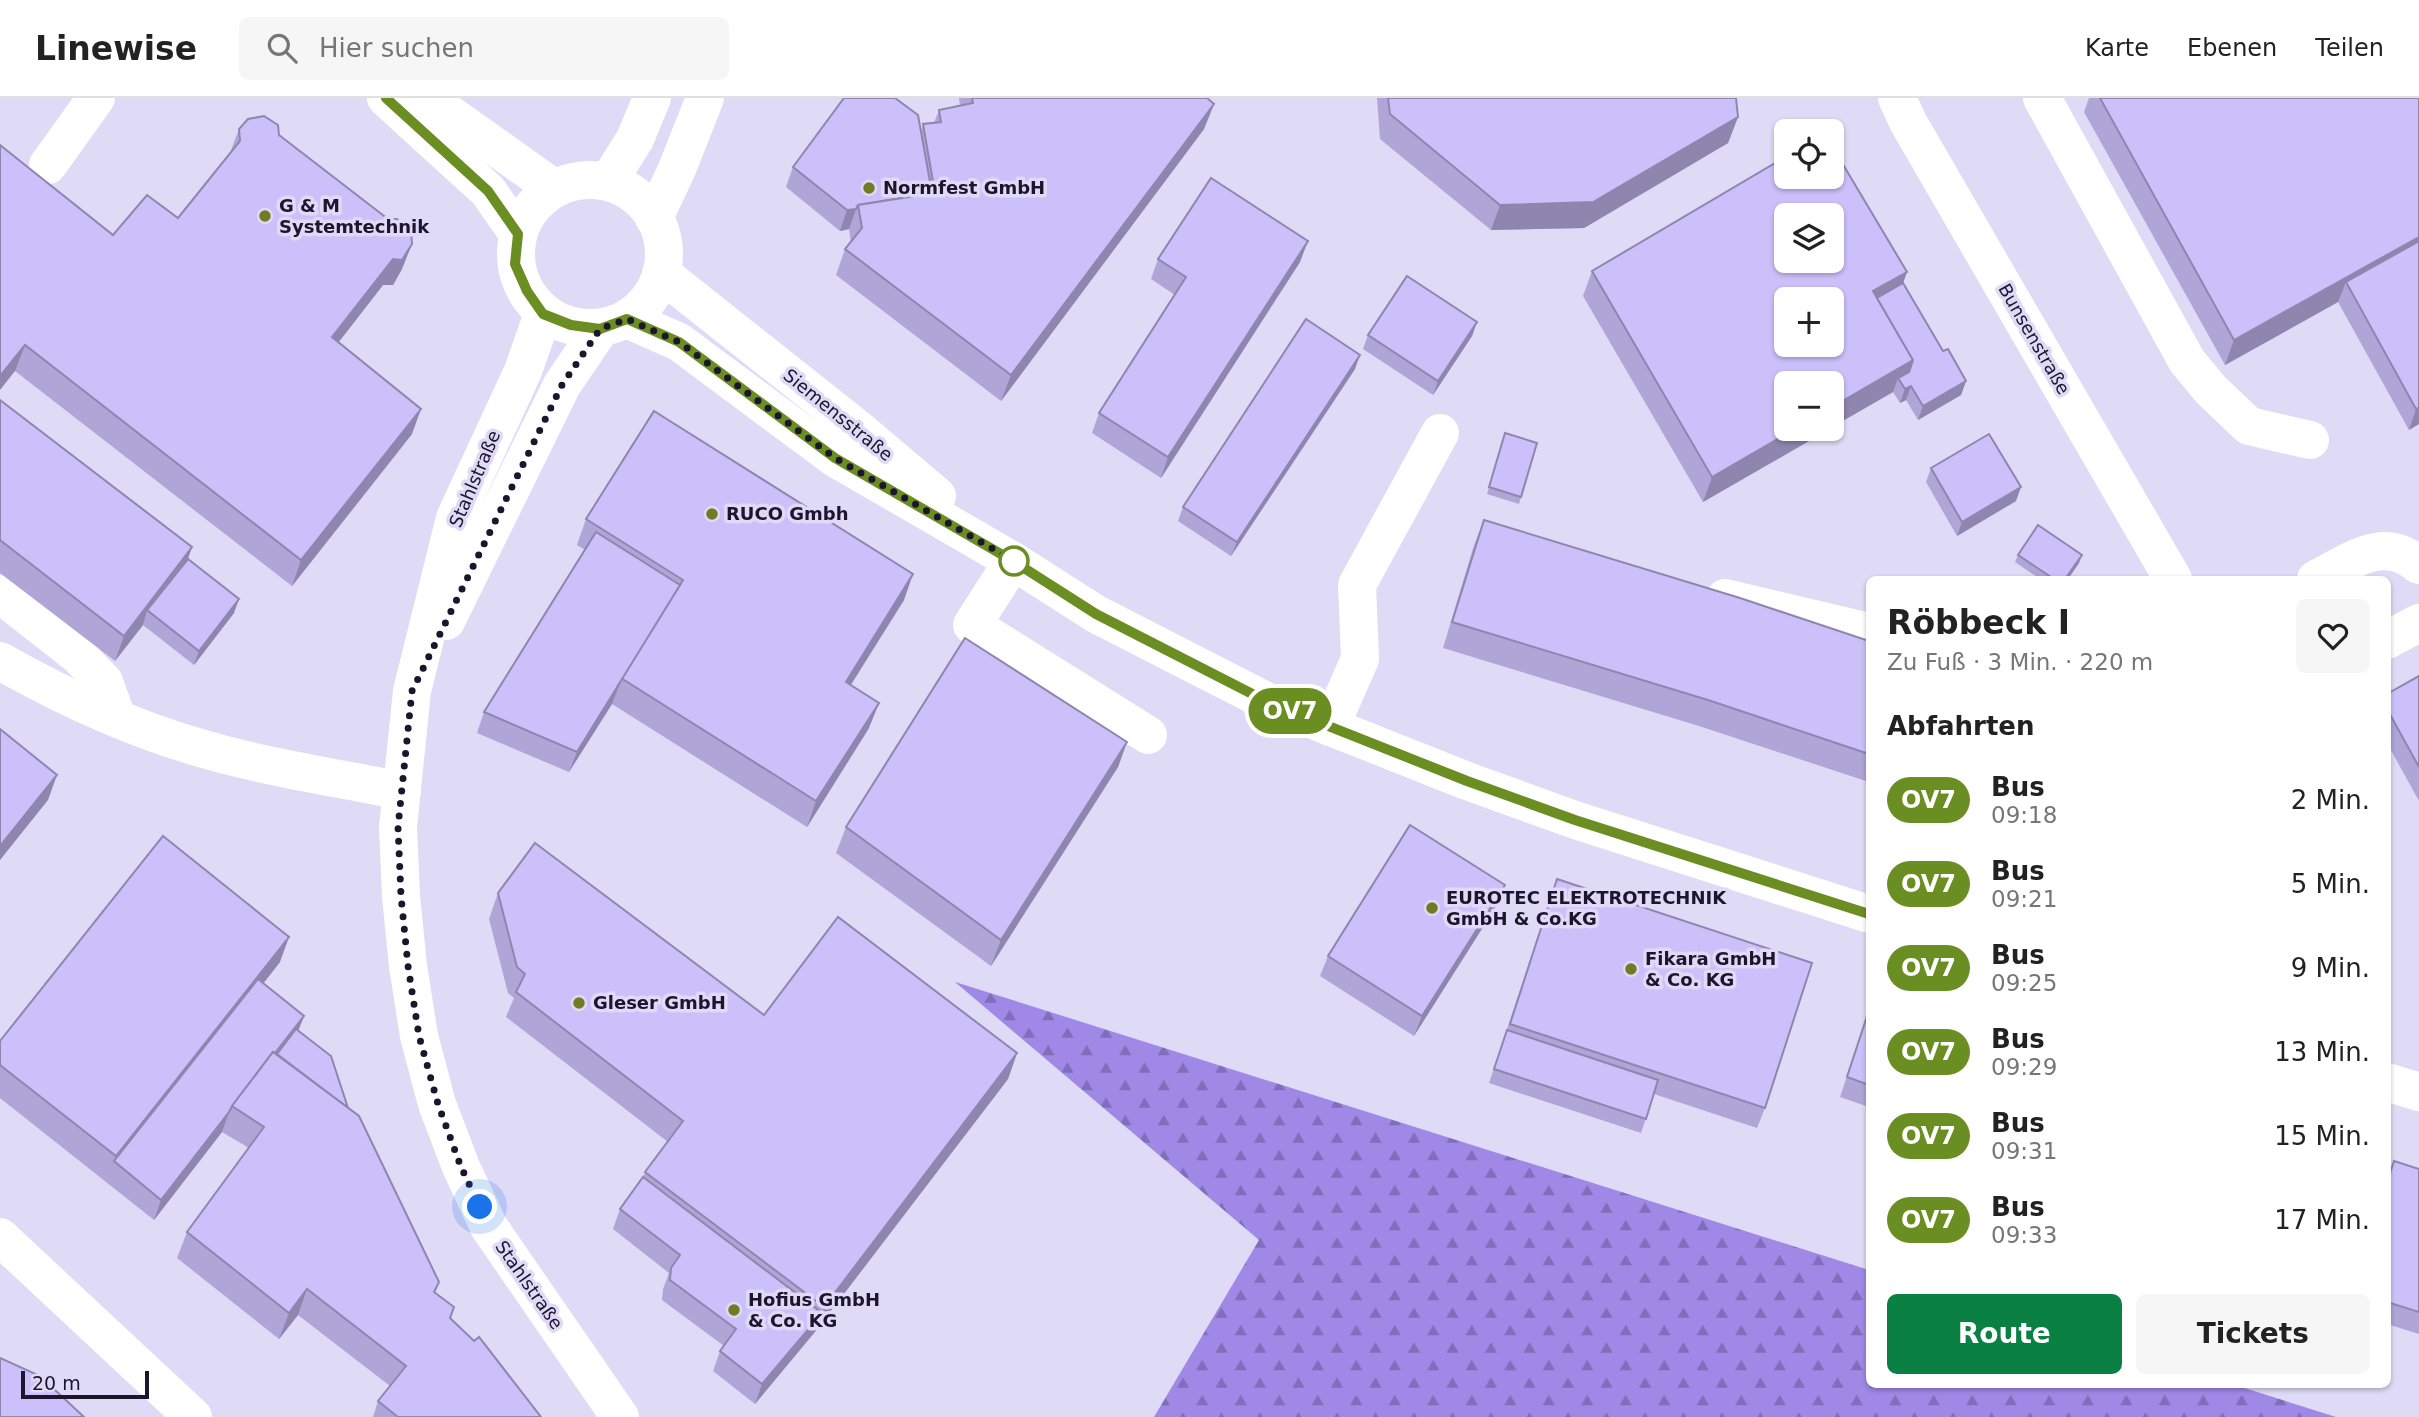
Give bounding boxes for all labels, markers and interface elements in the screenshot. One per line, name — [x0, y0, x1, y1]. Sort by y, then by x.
search box — [239, 17, 729, 80]
text: Linewise — [35, 29, 197, 68]
icon: search — [263, 29, 301, 67]
text: Hier suchen — [319, 33, 474, 63]
text: Karte — [2085, 34, 2149, 62]
text: Ebenen — [2187, 34, 2277, 62]
text: Teilen — [2315, 34, 2384, 62]
map controls — [1774, 119, 1844, 441]
button: locate — [1774, 119, 1844, 189]
place label: Normfest GmbH — [883, 177, 1045, 198]
marker: Normfest GmbH — [861, 180, 877, 196]
place label: G & M Systemtechnik — [279, 195, 430, 237]
button: layers — [1774, 203, 1844, 273]
marker: G & M Systemtechnik — [257, 208, 273, 224]
street label: Bunsenstraße — [1994, 280, 2075, 398]
button: + — [1774, 287, 1844, 357]
street label: Siemensstraße — [780, 364, 897, 465]
button: − — [1774, 371, 1844, 441]
street label: Stahlstraße — [445, 427, 504, 530]
place label: RUCO Gmbh — [726, 503, 848, 524]
marker: RUCO Gmbh — [704, 506, 720, 522]
unlabelled marker — [999, 546, 1029, 576]
button: heart — [2296, 599, 2370, 673]
text: Röbbeck I — [1887, 603, 2070, 642]
text: Zu Fuß · 3 Min. · 220 m — [1887, 649, 2153, 675]
line badge: OV7 — [1250, 688, 1330, 734]
text: OV7 — [1262, 697, 1318, 725]
text: Abfahrten — [1887, 711, 2035, 741]
text: Bus — [1991, 772, 2045, 802]
text: 2 Min. — [2291, 785, 2370, 815]
text: OV7 — [1901, 786, 1956, 814]
text: 09:18 — [1991, 802, 2057, 828]
text: Bus — [1991, 856, 2045, 886]
text: 5 Min. — [2291, 869, 2370, 899]
text: OV7 — [1901, 870, 1956, 898]
text: 09:21 — [1991, 886, 2057, 912]
place label: EUROTEC ELEKTROTECHNIK GmbH & Co.KG — [1446, 887, 1727, 929]
marker: EUROTEC ELEKTROTECHNIK GmbH & Co.KG — [1424, 900, 1440, 916]
text: Bus — [1991, 940, 2045, 970]
place label: Fikara GmbH & Co. KG — [1645, 948, 1776, 990]
text: 9 Min. — [2291, 953, 2370, 983]
text: OV7 — [1901, 954, 1956, 982]
marker: Fikara GmbH & Co. KG — [1623, 961, 1639, 977]
text: 09:25 — [1991, 970, 2057, 996]
place label: Gleser GmbH — [593, 992, 726, 1013]
marker: Gleser GmbH — [571, 995, 587, 1011]
text: Bus — [1991, 1024, 2045, 1054]
text: 13 Min. — [2274, 1037, 2370, 1067]
text: OV7 — [1901, 1038, 1956, 1066]
text: 09:29 — [1991, 1054, 2057, 1080]
text: Bus — [1991, 1108, 2045, 1138]
text: 15 Min. — [2274, 1121, 2370, 1151]
text: OV7 — [1901, 1122, 1956, 1150]
text: 09:31 — [1991, 1138, 2057, 1164]
your location — [462, 1189, 497, 1224]
text: Bus — [1991, 1192, 2045, 1222]
text: 17 Min. — [2274, 1205, 2370, 1235]
text: OV7 — [1901, 1206, 1956, 1234]
text: 09:33 — [1991, 1222, 2057, 1248]
street label: Stahlstraße — [491, 1236, 568, 1333]
place label: Hofius GmbH & Co. KG — [748, 1289, 880, 1331]
button: Route — [1887, 1294, 2122, 1374]
button: Tickets — [2136, 1294, 2370, 1374]
marker: Hofius GmbH & Co. KG — [726, 1302, 742, 1318]
scale bar — [21, 1368, 149, 1400]
text: 20 m — [32, 1372, 81, 1394]

